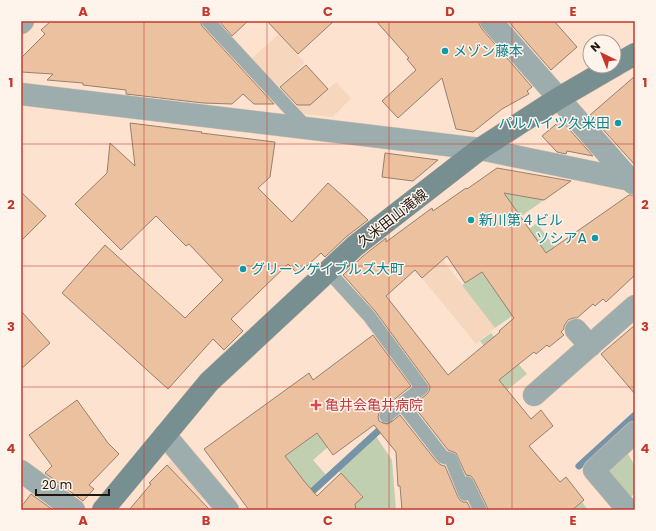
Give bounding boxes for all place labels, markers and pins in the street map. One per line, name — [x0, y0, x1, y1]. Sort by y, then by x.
place label: メゾン藤本 — [453, 41, 523, 61]
marker: メゾン藤本 — [440, 46, 450, 56]
place label: パルハイツ久米田 — [498, 113, 610, 133]
marker: パルハイツ久米田 — [613, 118, 623, 128]
place label: 新川第４ビル — [479, 210, 563, 230]
marker: 新川第４ビル — [466, 215, 476, 225]
place label: ソシアA — [536, 228, 587, 248]
marker: ソシアA — [590, 233, 600, 243]
place label: グリーンゲイブルズ大町 — [251, 259, 404, 279]
marker: グリーンゲイブルズ大町 — [238, 264, 248, 274]
place label: 亀井会亀井病院 — [325, 395, 423, 415]
marker: 亀井会亀井病院 — [310, 399, 322, 411]

